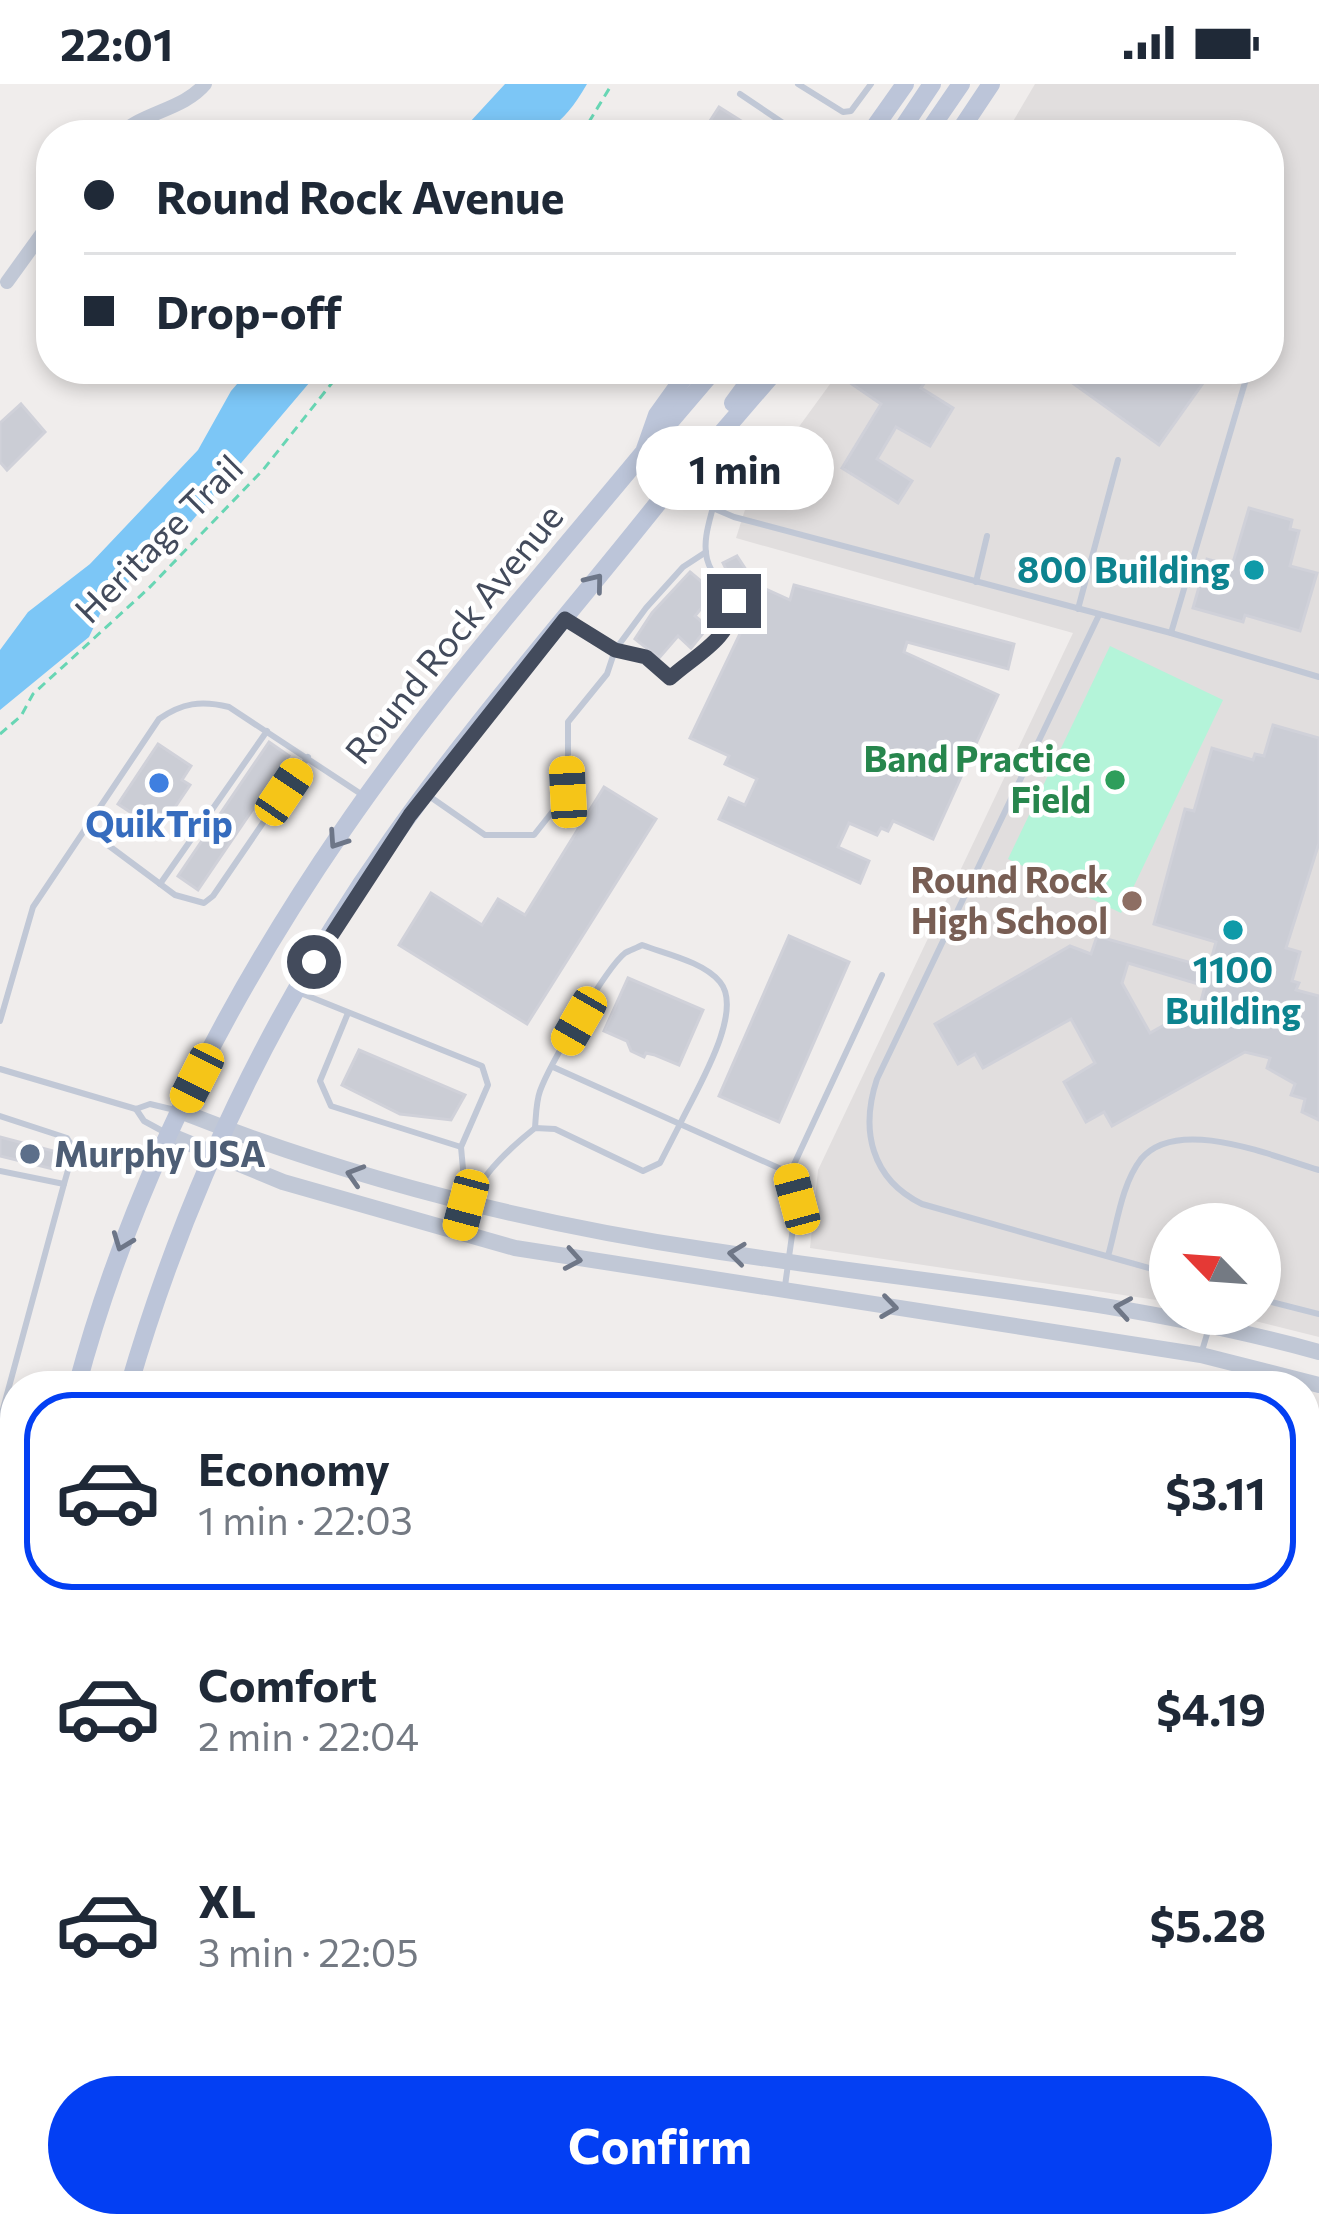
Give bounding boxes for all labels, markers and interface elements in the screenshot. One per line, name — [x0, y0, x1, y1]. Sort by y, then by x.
text: 22:01 — [60, 15, 173, 70]
text: Round Rock Avenue — [156, 168, 564, 223]
text: Drop-off — [156, 283, 342, 338]
callout: 1 min — [635, 427, 833, 511]
street label: Heritage Trail — [64, 444, 251, 631]
text: 1 min — [689, 444, 781, 492]
street label: Round Rock Avenue — [334, 494, 571, 772]
place label: 800 Building — [1017, 546, 1230, 590]
marker: 800 Building — [1241, 557, 1267, 583]
one-way arrow — [581, 573, 602, 595]
route end — [707, 574, 761, 628]
place label: Band Practice Field — [864, 735, 1091, 820]
car — [249, 752, 319, 832]
car — [548, 755, 588, 829]
marker: Band Practice Field — [1102, 767, 1128, 793]
marker: QuikTrip — [146, 770, 172, 796]
place label: QuikTrip — [85, 800, 233, 844]
one-way arrow — [329, 826, 351, 848]
place label: Round Rock High School — [910, 856, 1108, 941]
marker: Round Rock High School — [1119, 888, 1145, 914]
marker: 1100 Building — [1220, 917, 1246, 943]
route start — [287, 935, 341, 989]
place label: 1100 Building — [1165, 946, 1301, 1031]
car — [545, 981, 613, 1061]
car — [165, 1038, 229, 1118]
place label: Murphy USA — [54, 1130, 266, 1174]
marker: Murphy USA — [17, 1141, 43, 1167]
car — [770, 1160, 824, 1238]
one-way arrow — [345, 1164, 366, 1189]
car — [439, 1166, 493, 1244]
north arrow — [1149, 1203, 1281, 1335]
map controls — [1149, 1203, 1281, 1335]
one-way arrow — [112, 1230, 137, 1251]
one-way arrow — [727, 1241, 747, 1267]
one-way arrow — [562, 1245, 582, 1270]
one-way arrow — [880, 1293, 899, 1319]
one-way arrow — [1113, 1296, 1133, 1322]
icon: car — [54, 1437, 162, 1545]
text: Economy — [198, 1440, 390, 1495]
text: $3.11 — [1165, 1464, 1266, 1519]
text: 1 min · 22:03 — [198, 1495, 413, 1543]
icon: car — [54, 1653, 162, 1761]
text: Comfort — [198, 1656, 377, 1711]
text: $4.19 — [1156, 1680, 1266, 1735]
text: 2 min · 22:04 — [198, 1711, 419, 1759]
icon: car — [54, 1869, 162, 1977]
text: XL — [198, 1872, 256, 1927]
text: $5.28 — [1149, 1896, 1266, 1951]
text: 3 min · 22:05 — [198, 1927, 419, 1975]
button: Confirm — [48, 2076, 1272, 2214]

